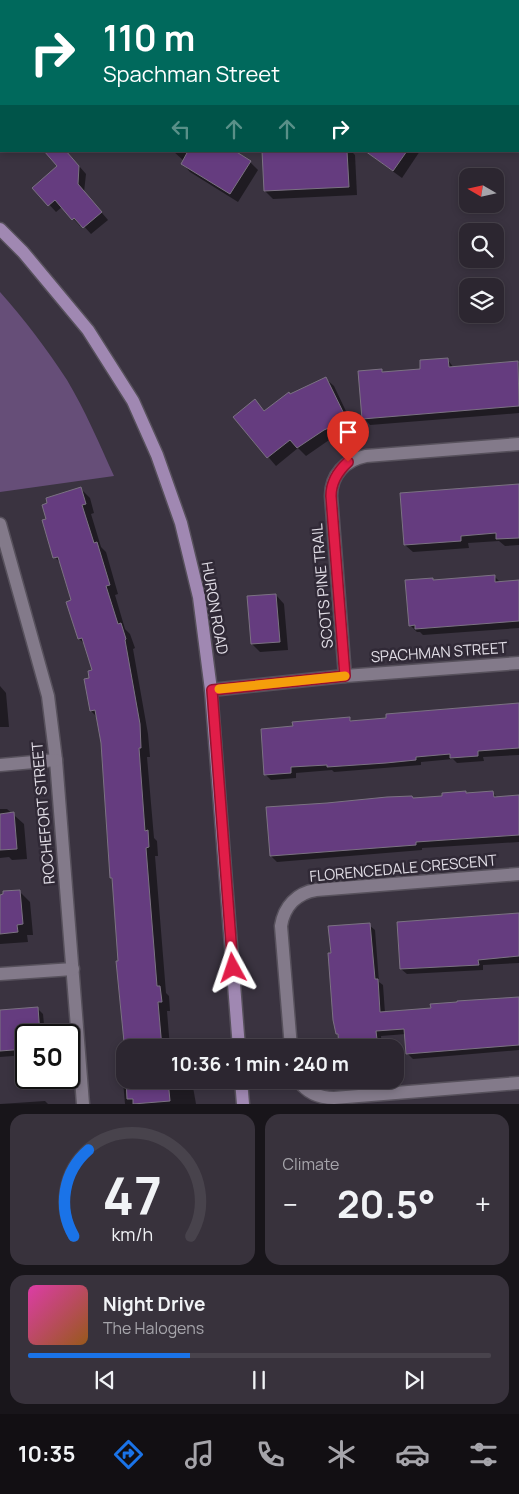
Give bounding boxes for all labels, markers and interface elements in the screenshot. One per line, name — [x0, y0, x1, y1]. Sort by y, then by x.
text: 110 m — [103, 14, 195, 62]
icon: right — [20, 20, 85, 85]
text: Spachman Street — [103, 59, 280, 89]
icon: left — [167, 115, 195, 143]
icon: ahead — [220, 115, 248, 143]
icon: ahead — [273, 115, 301, 143]
icon: right — [326, 115, 354, 143]
north arrow — [459, 168, 504, 212]
map controls — [459, 168, 504, 323]
button: search — [459, 223, 504, 268]
button: layers — [459, 278, 504, 323]
pin — [327, 411, 369, 462]
icon: arrive — [334, 418, 362, 446]
street label: SCOTS PINE TRAIL — [306, 522, 338, 649]
street label: HURON ROAD — [197, 560, 233, 656]
street label: SPACHMAN STREET — [370, 637, 508, 667]
street label: ROCHEFORT STREET — [26, 741, 60, 885]
street label: FLORENCEDALE CRESCENT — [308, 849, 498, 887]
position arrow — [206, 941, 258, 993]
speed limit sign: 50 — [15, 1024, 80, 1089]
text: 10:36 · 1 min · 240 m — [171, 1051, 349, 1077]
text: Climate — [283, 1153, 339, 1175]
text: 47 — [103, 1160, 162, 1231]
text: 20.5° — [337, 1177, 436, 1229]
text: − — [283, 1185, 298, 1223]
text: + — [475, 1185, 491, 1223]
text: km/h — [111, 1222, 153, 1246]
text: Night Drive — [103, 1291, 205, 1317]
text: The Halogens — [103, 1317, 204, 1339]
icon: previous — [91, 1366, 119, 1394]
icon: pause — [245, 1366, 273, 1394]
icon: next — [400, 1366, 428, 1394]
icon: directions — [111, 1437, 146, 1472]
icon: music — [182, 1437, 217, 1472]
icon: phone — [253, 1437, 288, 1472]
icon: climate — [324, 1437, 359, 1472]
icon: car — [395, 1437, 430, 1472]
icon: filters — [466, 1437, 501, 1472]
text: 10:35 — [18, 1439, 75, 1469]

